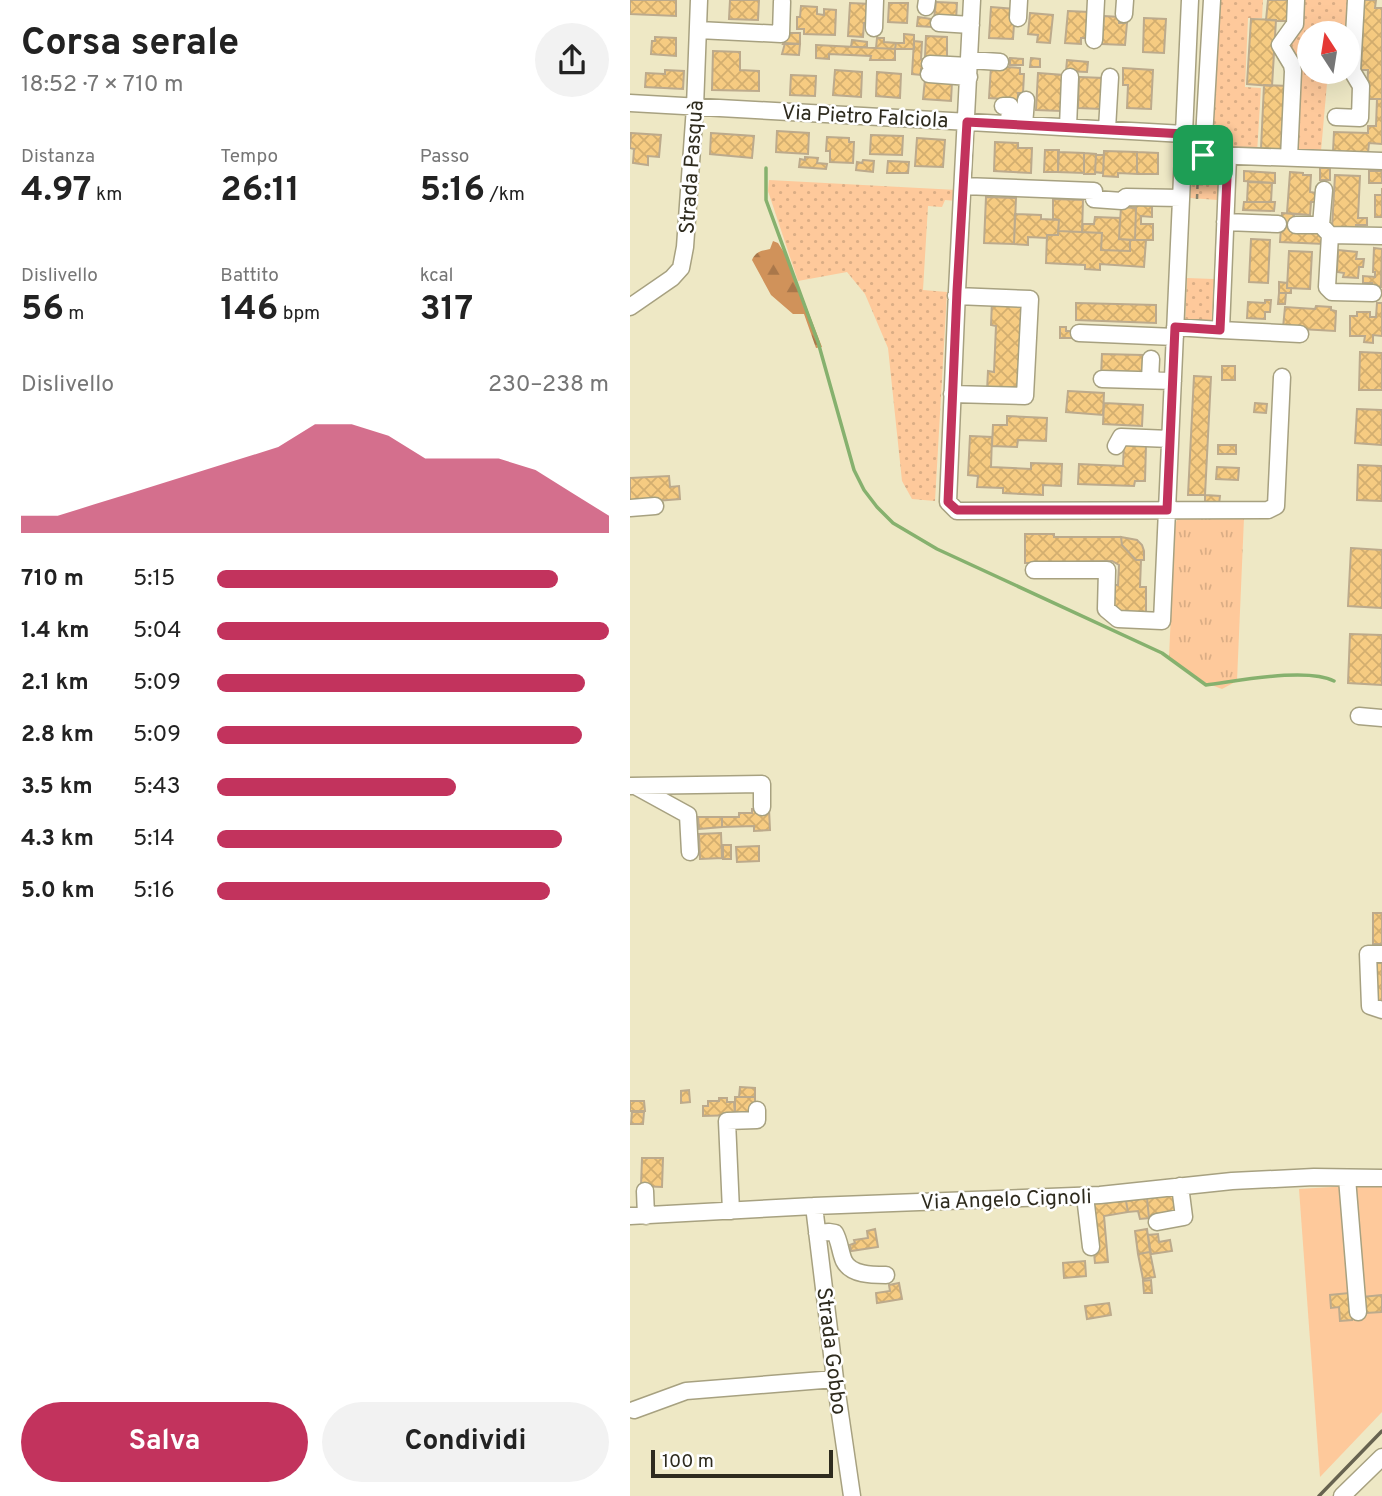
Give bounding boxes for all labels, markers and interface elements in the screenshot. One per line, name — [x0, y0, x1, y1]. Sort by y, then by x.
text: Corsa serale — [21, 20, 239, 69]
north arrow — [1297, 21, 1360, 84]
map controls — [1297, 21, 1360, 84]
button: share — [535, 23, 609, 97]
text: 18:52 · 7 × 710 m — [21, 71, 183, 100]
street label: Strada Pasquà — [674, 99, 711, 235]
street label: Via Pietro Falciola — [781, 100, 949, 135]
pin — [1173, 125, 1233, 185]
icon: arrive — [1184, 136, 1222, 174]
text: Distanza — [21, 145, 95, 169]
text: Tempo — [220, 145, 278, 169]
text: Passo — [420, 145, 469, 169]
text: 4.97 — [21, 169, 92, 213]
text: 26:11 — [220, 169, 300, 213]
text: 5:16 — [420, 169, 485, 213]
text: km — [92, 183, 122, 207]
text: /km — [485, 183, 525, 207]
text: Dislivello — [21, 264, 98, 288]
text: Battito — [220, 264, 279, 288]
text: kcal — [420, 264, 453, 288]
text: 56 — [21, 288, 64, 332]
text: 146 — [220, 288, 278, 332]
text: 317 — [420, 288, 473, 332]
text: m — [64, 302, 84, 326]
text: bpm — [278, 302, 320, 326]
text: Dislivello — [21, 371, 114, 400]
text: 230–238 m — [488, 371, 609, 400]
text: 710 m — [21, 565, 84, 594]
text: 5:15 — [133, 565, 175, 594]
text: 1.4 km — [21, 617, 89, 646]
text: 5:04 — [133, 617, 182, 646]
text: 2.1 km — [21, 669, 89, 698]
text: 5:09 — [133, 669, 181, 698]
text: 2.8 km — [21, 721, 94, 750]
text: 5:09 — [133, 721, 181, 750]
text: 3.5 km — [21, 773, 93, 802]
text: 5:43 — [133, 773, 181, 802]
text: 4.3 km — [21, 825, 94, 854]
text: 5:14 — [133, 825, 175, 854]
text: 5.0 km — [21, 877, 95, 906]
text: 5:16 — [133, 877, 175, 906]
street label: Via Angelo Cignoli — [920, 1184, 1092, 1217]
street label: Strada Gobbo — [809, 1286, 852, 1416]
button: Salva — [21, 1402, 308, 1482]
button: Condividi — [322, 1402, 609, 1482]
scale bar — [651, 1447, 833, 1479]
text: 100 m — [662, 1450, 714, 1474]

